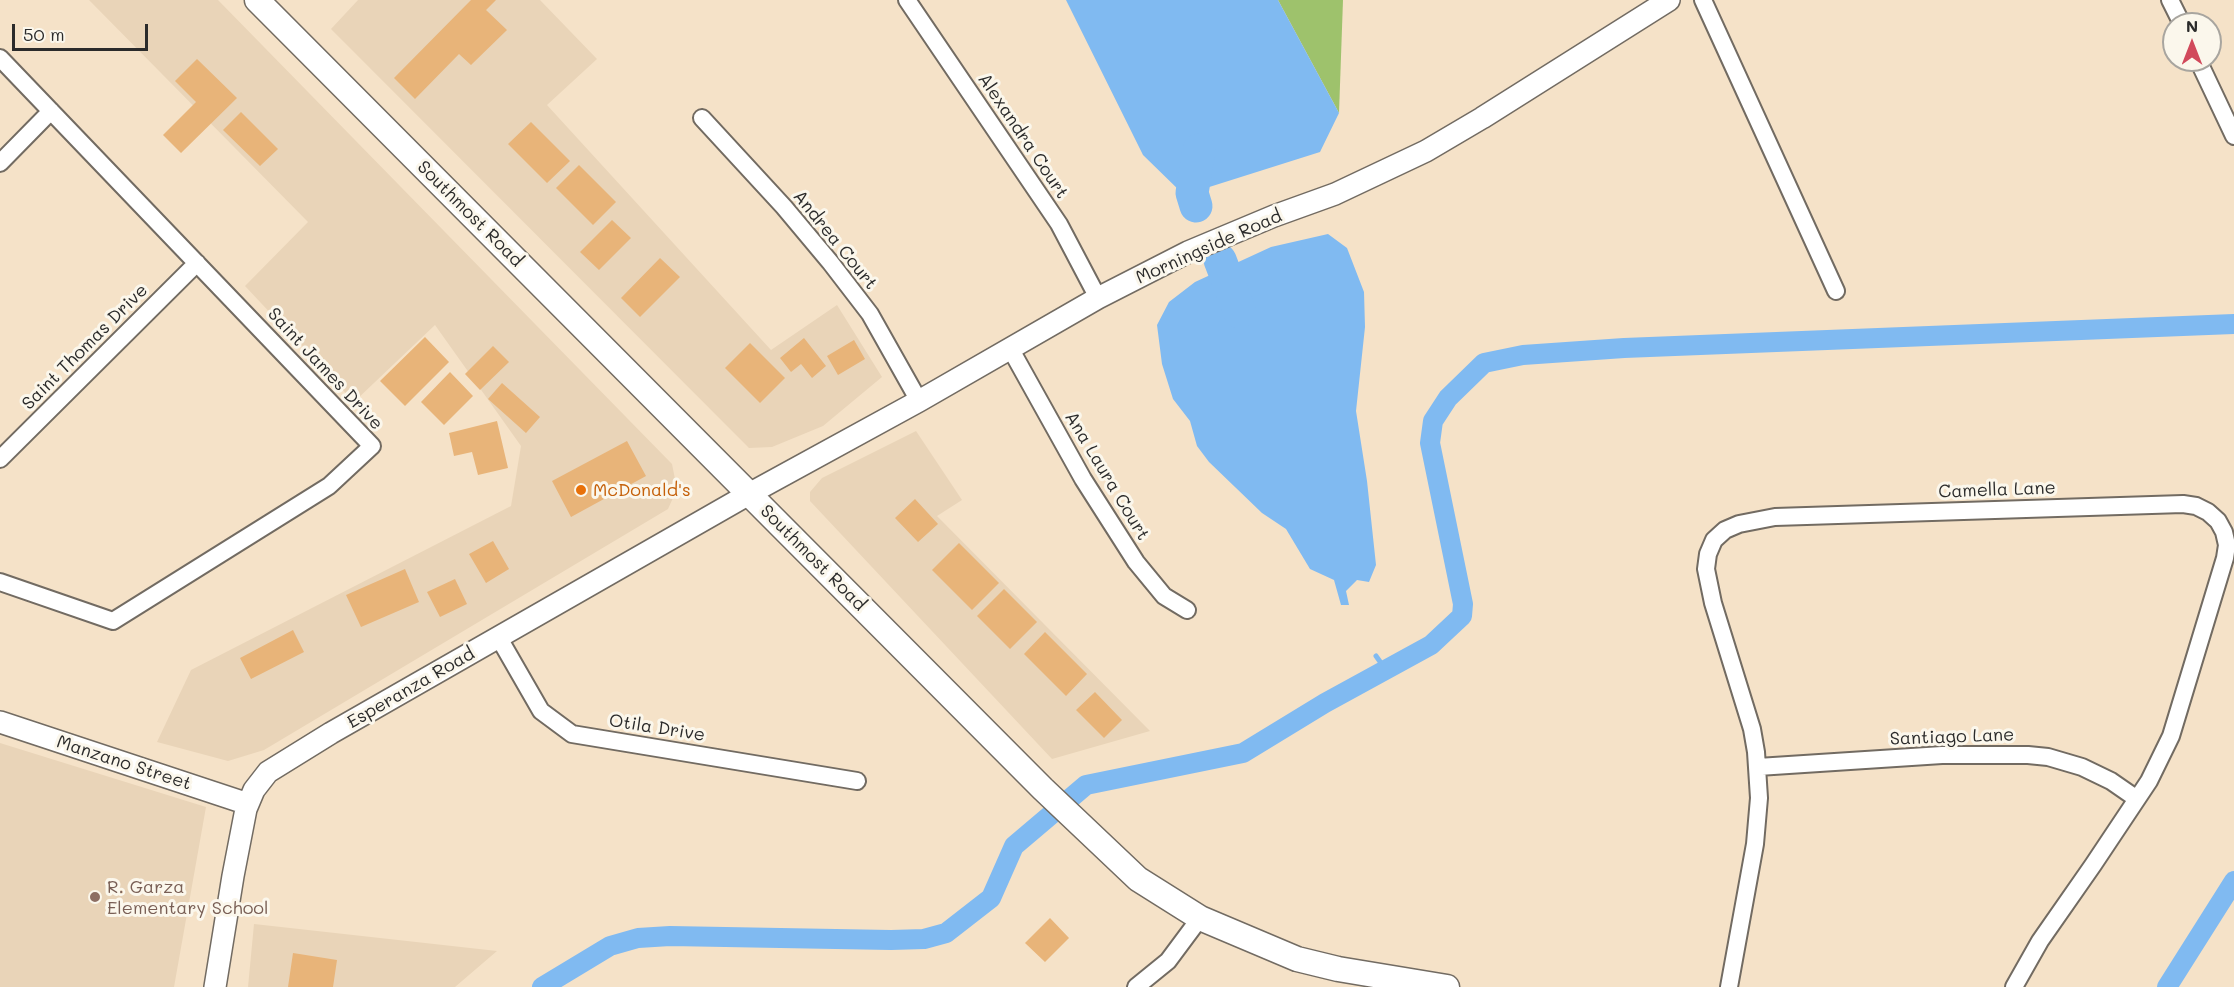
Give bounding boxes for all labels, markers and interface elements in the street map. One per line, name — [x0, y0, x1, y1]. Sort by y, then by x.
scale bar — [15, 12, 152, 50]
north arrow — [2162, 12, 2222, 72]
text: N — [2186, 15, 2198, 36]
text: 50 m — [23, 22, 65, 46]
street label: Alexandra Court — [973, 69, 1073, 203]
street label: Southmost Road — [413, 157, 527, 271]
street label: Andrea Court — [788, 186, 882, 294]
street label: Morningside Road — [1133, 205, 1285, 289]
street label: Saint Thomas Drive — [18, 280, 152, 414]
street label: Saint James Drive — [263, 303, 387, 435]
street label: Ana Laura Court — [1060, 408, 1154, 544]
street label: Camella Lane — [1938, 477, 2056, 503]
place label: McDonald's — [593, 479, 691, 501]
marker: McDonald's — [574, 483, 588, 497]
street label: Southmost Road — [756, 501, 870, 615]
street label: Esperanza Road — [344, 643, 478, 733]
street label: Otila Drive — [608, 710, 706, 746]
street label: Santiago Lane — [1889, 724, 2015, 750]
street label: Manzano Street — [54, 731, 194, 795]
place label: R. Garza Elementary School — [107, 876, 268, 918]
marker: R. Garza Elementary School — [88, 890, 102, 904]

